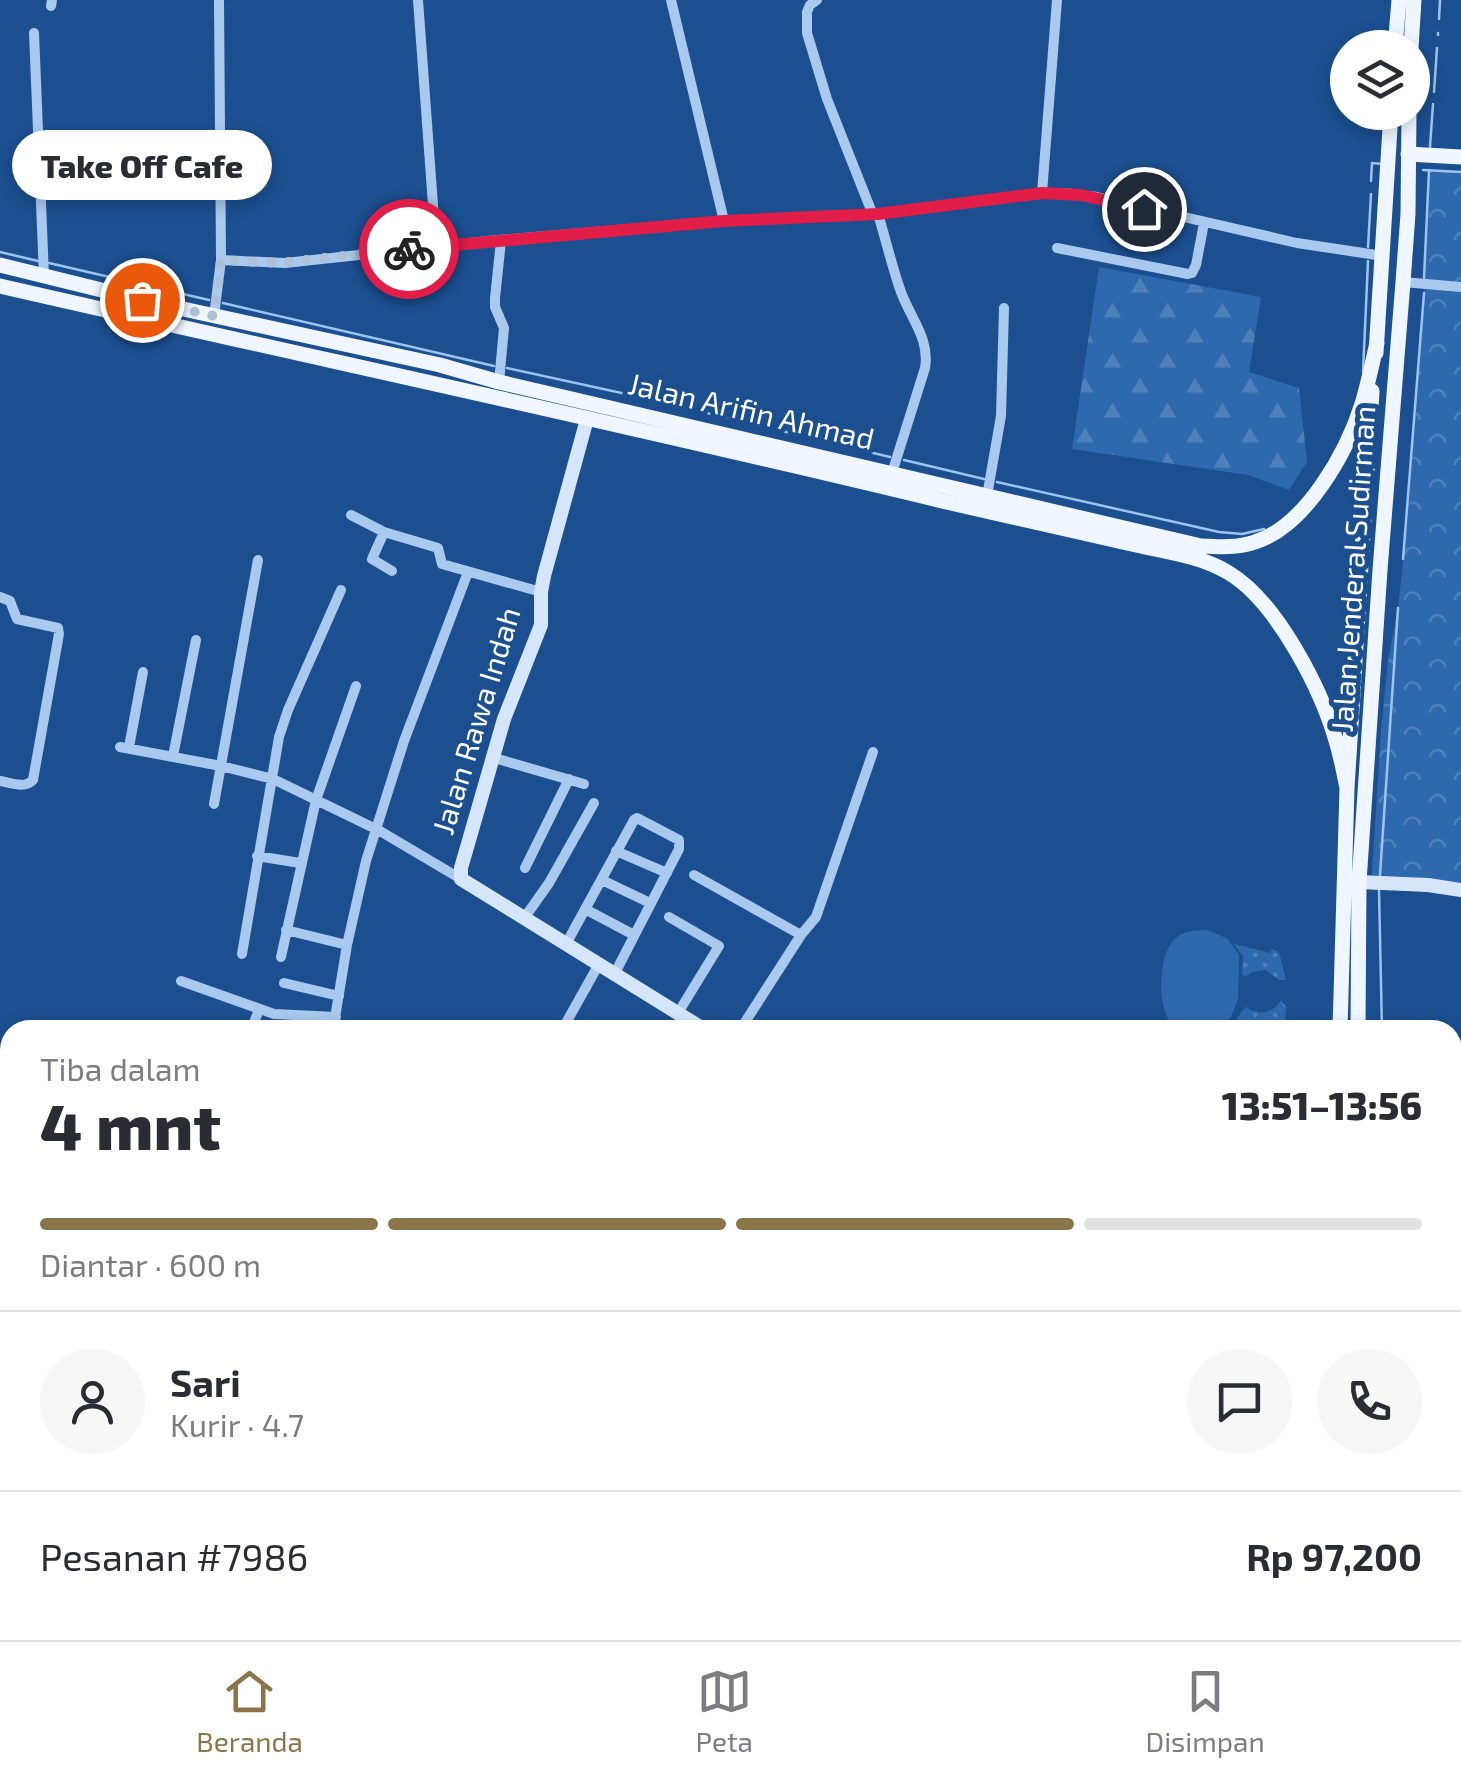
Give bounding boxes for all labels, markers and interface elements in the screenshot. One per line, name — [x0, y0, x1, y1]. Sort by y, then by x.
map controls — [1330, 30, 1430, 130]
button: layers — [1330, 30, 1430, 130]
callout: Take Off Cafe — [12, 130, 272, 200]
text: Take Off Cafe — [41, 146, 243, 184]
pin — [1102, 167, 1187, 252]
icon: home — [1117, 182, 1172, 237]
courier — [359, 199, 459, 299]
icon: bike — [382, 222, 437, 277]
pin — [100, 258, 185, 343]
icon: bag — [115, 273, 170, 328]
street label: Jalan Arifin Ahmad — [625, 364, 878, 456]
street label: Jalan Jenderal Sudirman — [1323, 405, 1381, 733]
street label: Jalan Rawa Indah — [423, 603, 527, 838]
text: Tiba dalam — [40, 1049, 200, 1087]
text: 13:51–13:56 — [1222, 1082, 1422, 1128]
text: 4 mnt — [40, 1085, 221, 1163]
text: Diantar · 600 m — [40, 1245, 261, 1283]
button: person — [40, 1349, 145, 1454]
button: chat — [1187, 1349, 1292, 1454]
button: phone — [1317, 1349, 1422, 1454]
text: Sari — [170, 1359, 241, 1405]
text: Kurir · 4.7 — [170, 1405, 304, 1443]
text: Pesanan #7986 — [40, 1533, 308, 1579]
text: Rp 97,200 — [1246, 1533, 1422, 1579]
tab: Beranda — [196, 1664, 303, 1758]
tab: Peta — [696, 1664, 753, 1758]
tab: Disimpan — [1146, 1664, 1265, 1758]

